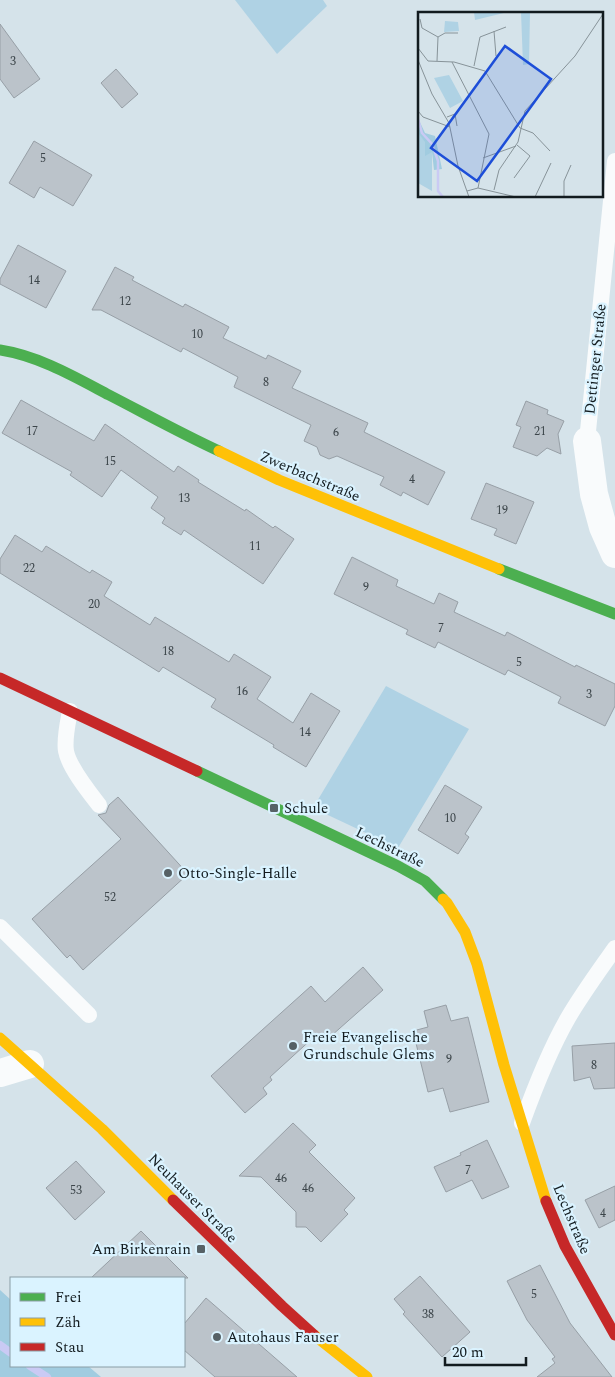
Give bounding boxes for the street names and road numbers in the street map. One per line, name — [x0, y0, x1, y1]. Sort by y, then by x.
street label: Dettinger Straße — [578, 303, 613, 416]
street label: Zwerbachstraße — [256, 445, 364, 508]
street label: Lechstraße — [351, 821, 428, 874]
street label: Neuhauser Straße — [142, 1148, 243, 1249]
street label: Lechstraße — [546, 1181, 597, 1258]

